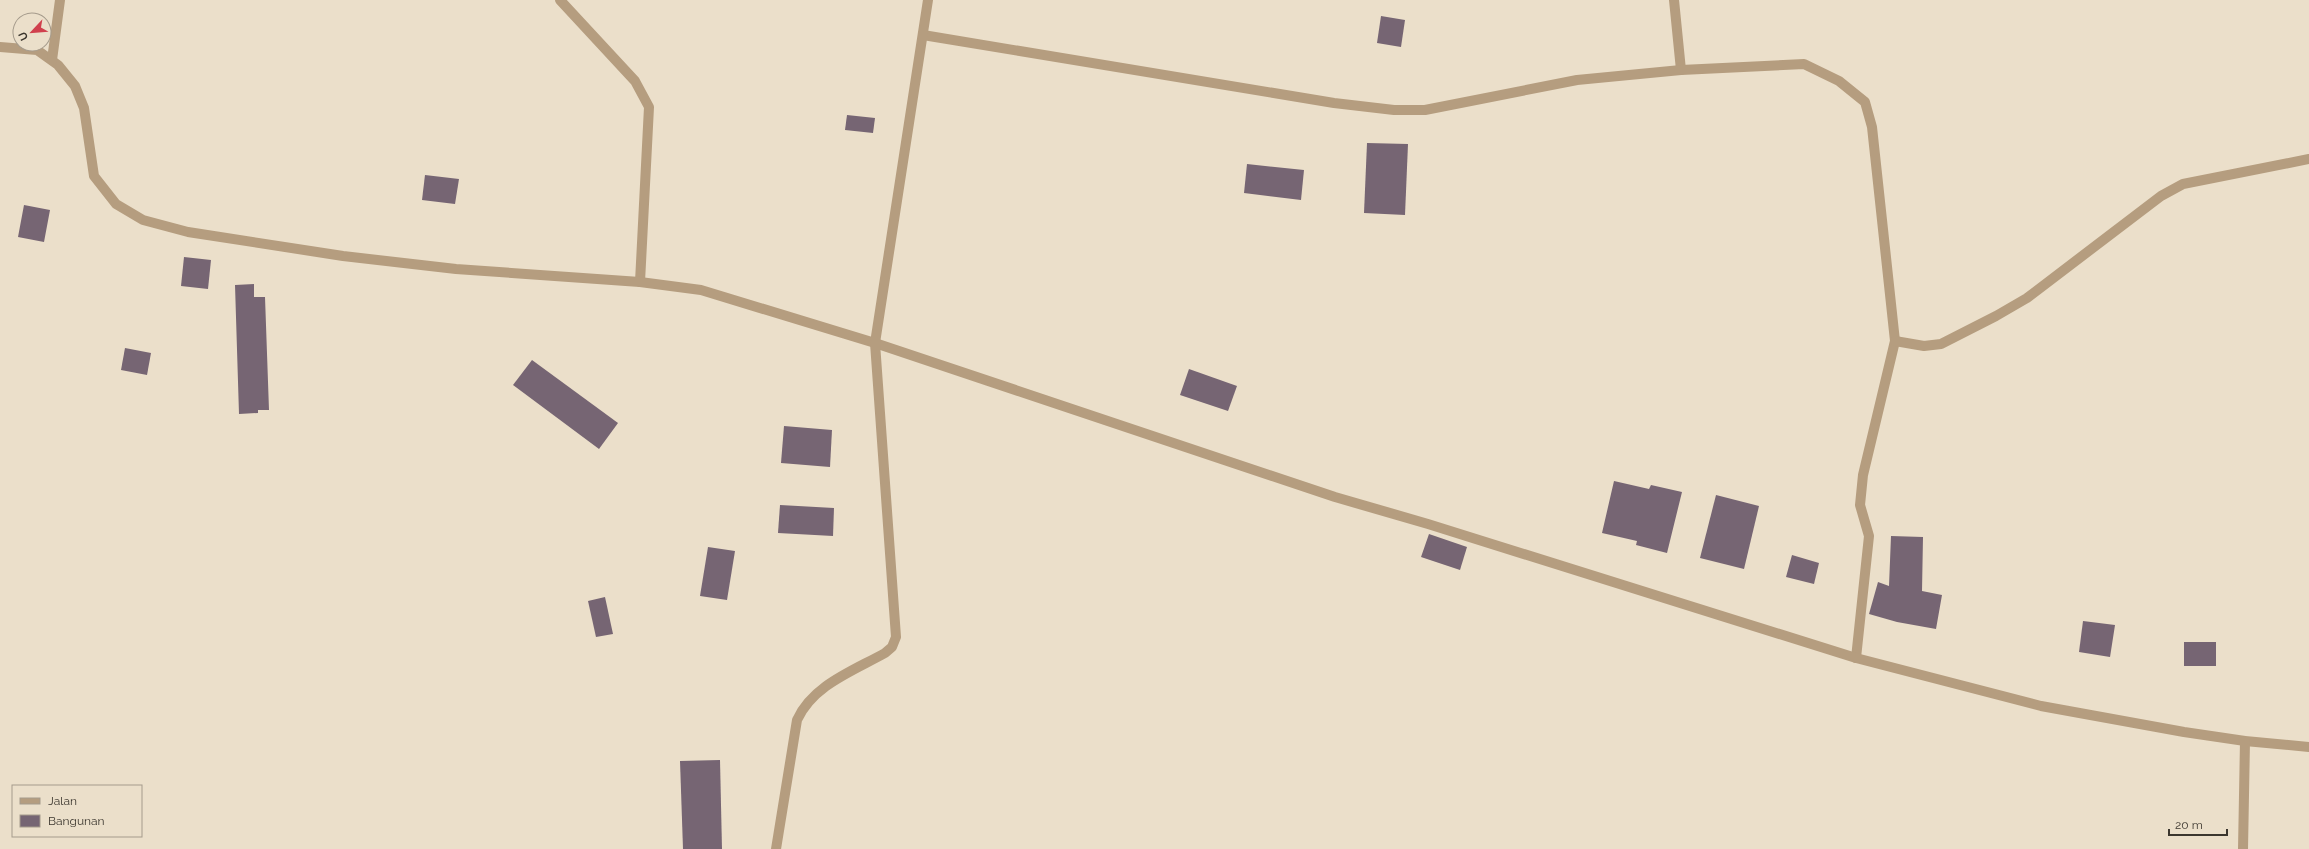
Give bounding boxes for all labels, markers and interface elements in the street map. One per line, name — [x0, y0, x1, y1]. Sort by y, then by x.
north arrow — [12, 12, 52, 52]
text: U — [16, 30, 31, 43]
legend — [12, 785, 142, 837]
text: Jalan — [48, 794, 77, 808]
scale bar — [2169, 811, 2227, 837]
text: Bangunan — [48, 814, 105, 828]
text: 20 m — [2175, 818, 2203, 832]

